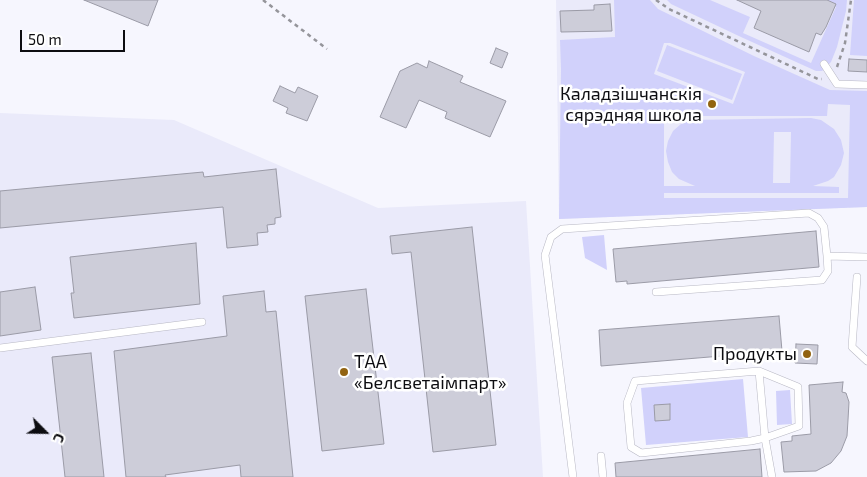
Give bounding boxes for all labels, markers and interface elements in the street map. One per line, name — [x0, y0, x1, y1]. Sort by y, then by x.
scale bar — [22, 20, 128, 52]
text: 50 m — [28, 30, 62, 48]
place label: Каладзішчанскія сярэдняя школа — [560, 83, 702, 126]
marker: Каладзішчанскія сярэдняя школа — [706, 98, 718, 110]
place label: Продукты — [713, 343, 797, 365]
marker: Продукты — [801, 348, 813, 360]
place label: ТАА «Белсветаімпарт» — [354, 351, 507, 394]
marker: ТАА «Белсветаімпарт» — [338, 366, 350, 378]
north arrow — [20, 407, 70, 457]
text: С — [50, 431, 69, 445]

